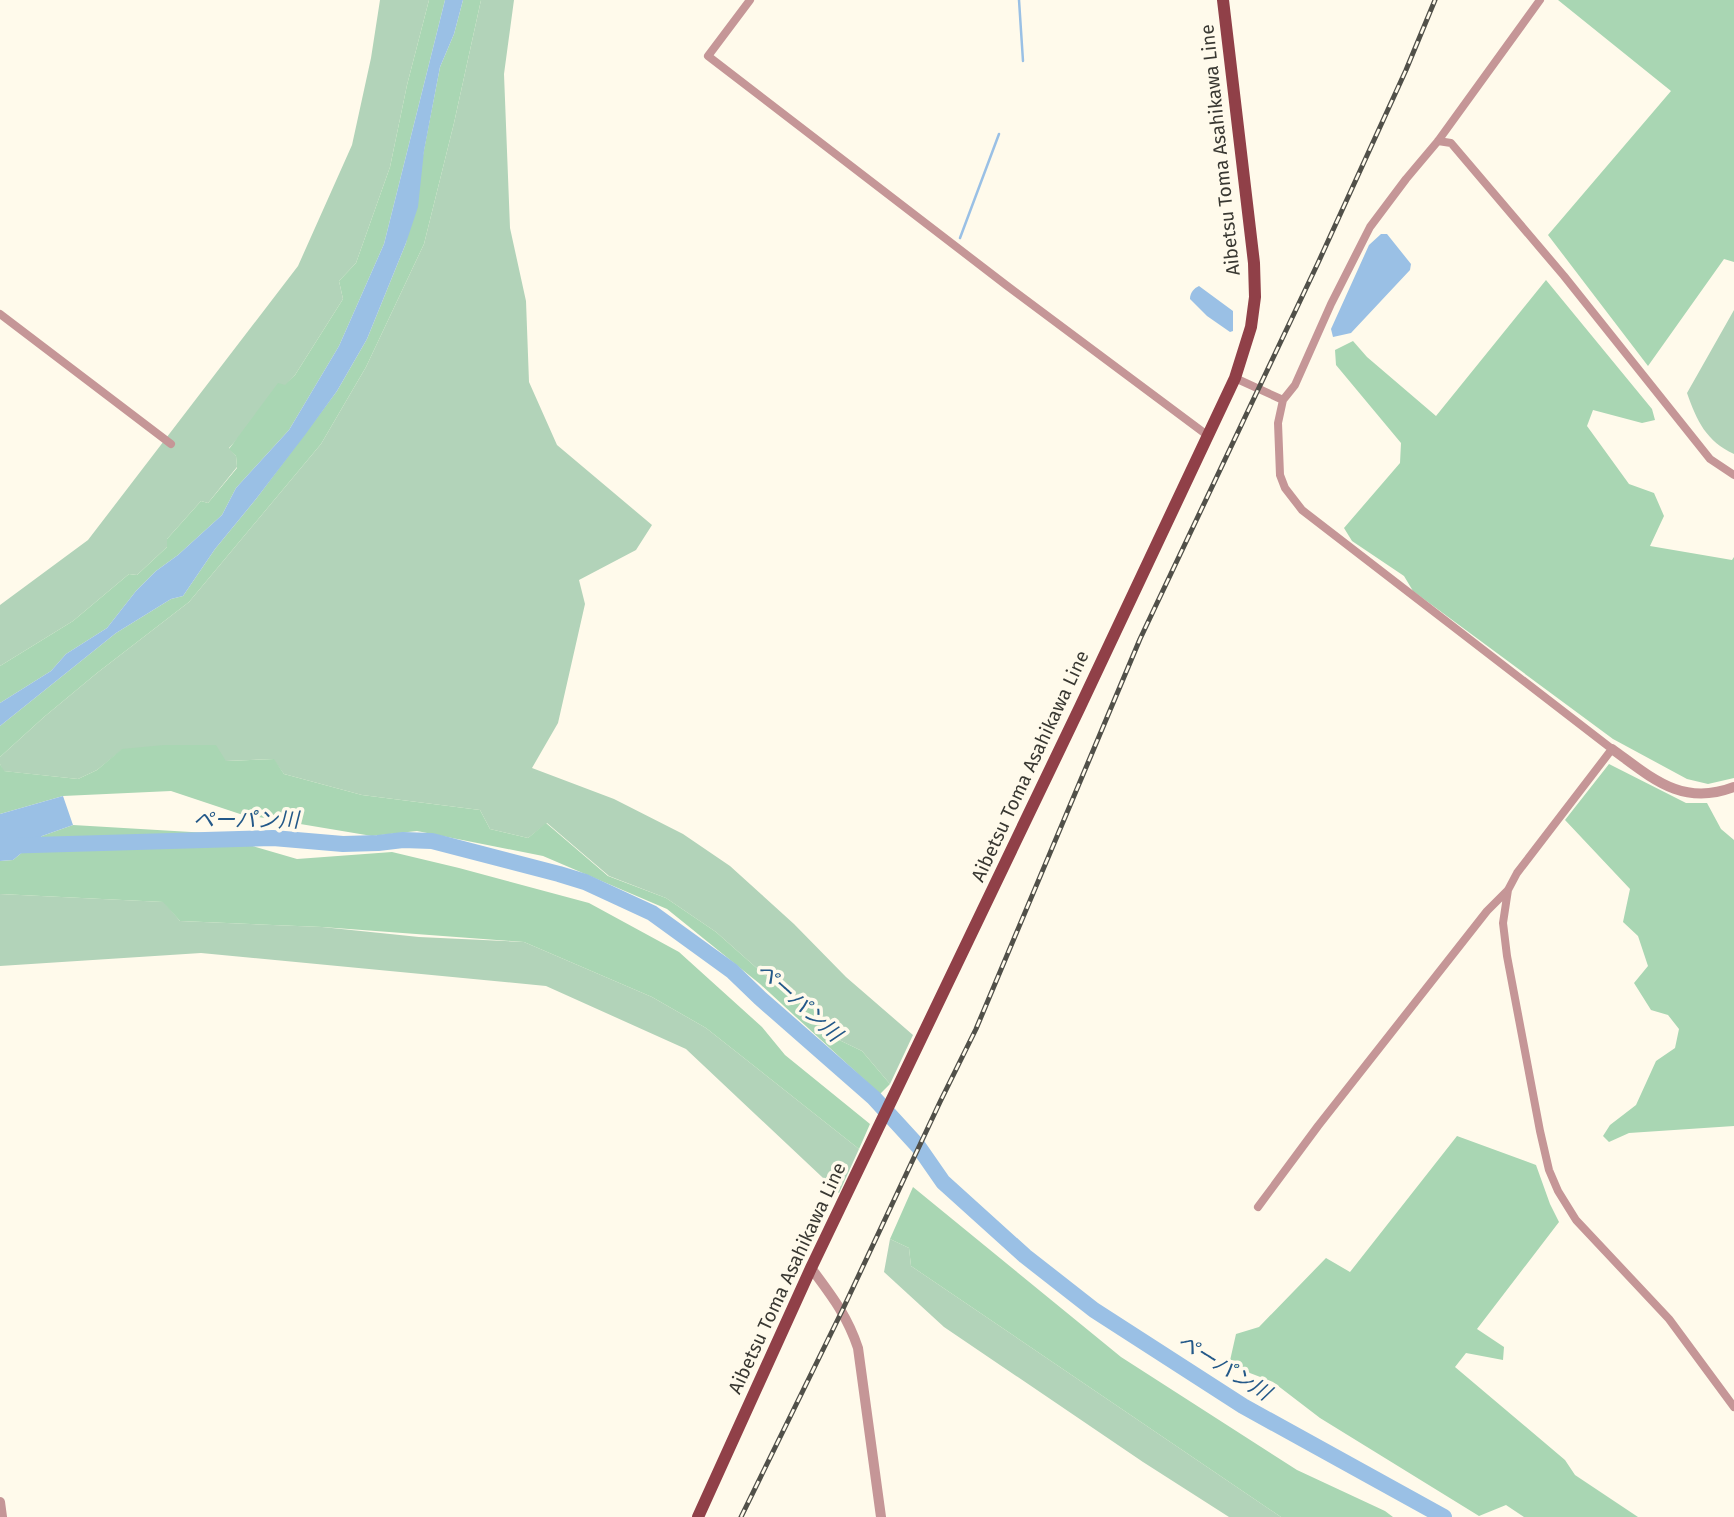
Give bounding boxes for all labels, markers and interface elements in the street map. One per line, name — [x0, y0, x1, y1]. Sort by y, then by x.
street label: Aibetsu Toma Asahikawa Line — [1195, 23, 1245, 277]
street label: Aibetsu Toma Asahikawa Line — [966, 647, 1094, 885]
water label: ペーパン川 — [193, 807, 301, 833]
water label: ペーパン川 — [751, 957, 849, 1048]
street label: Aibetsu Toma Asahikawa Line — [723, 1159, 851, 1397]
water label: ペーパン川 — [1172, 1328, 1277, 1407]

